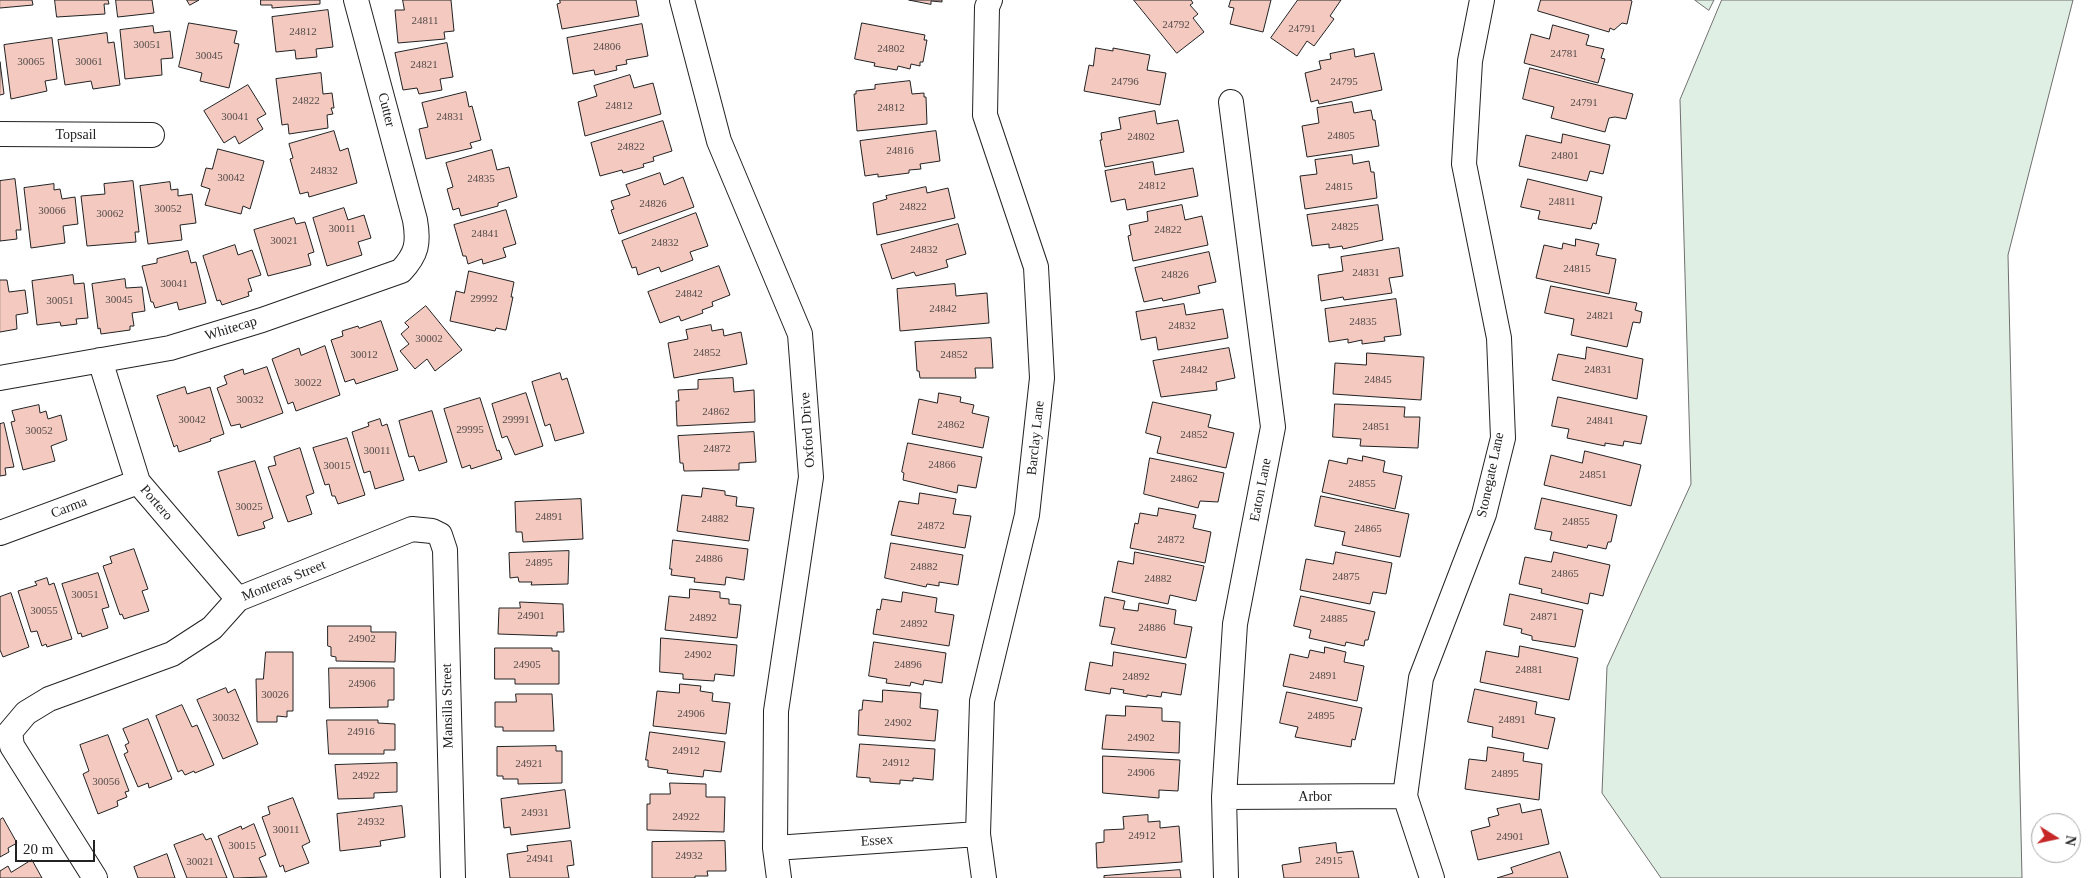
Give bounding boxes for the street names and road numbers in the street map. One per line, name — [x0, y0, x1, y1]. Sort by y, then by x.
street label: Cutter — [374, 91, 398, 129]
street label: Topsail — [55, 127, 97, 143]
street label: Whitecap — [203, 313, 259, 345]
street label: Oxford Drive — [797, 392, 819, 468]
street label: Barclay Lane — [1024, 400, 1048, 476]
street label: Stonegate Lane — [1474, 431, 1508, 519]
street label: Eaton Lane — [1247, 457, 1275, 523]
street label: Portero — [136, 482, 176, 524]
street label: Carma — [49, 493, 89, 523]
street label: Monteras Street — [240, 557, 328, 605]
street label: Mansilla Street — [439, 663, 457, 749]
street label: Arbor — [1298, 789, 1332, 805]
street label: Essex — [860, 831, 894, 851]

